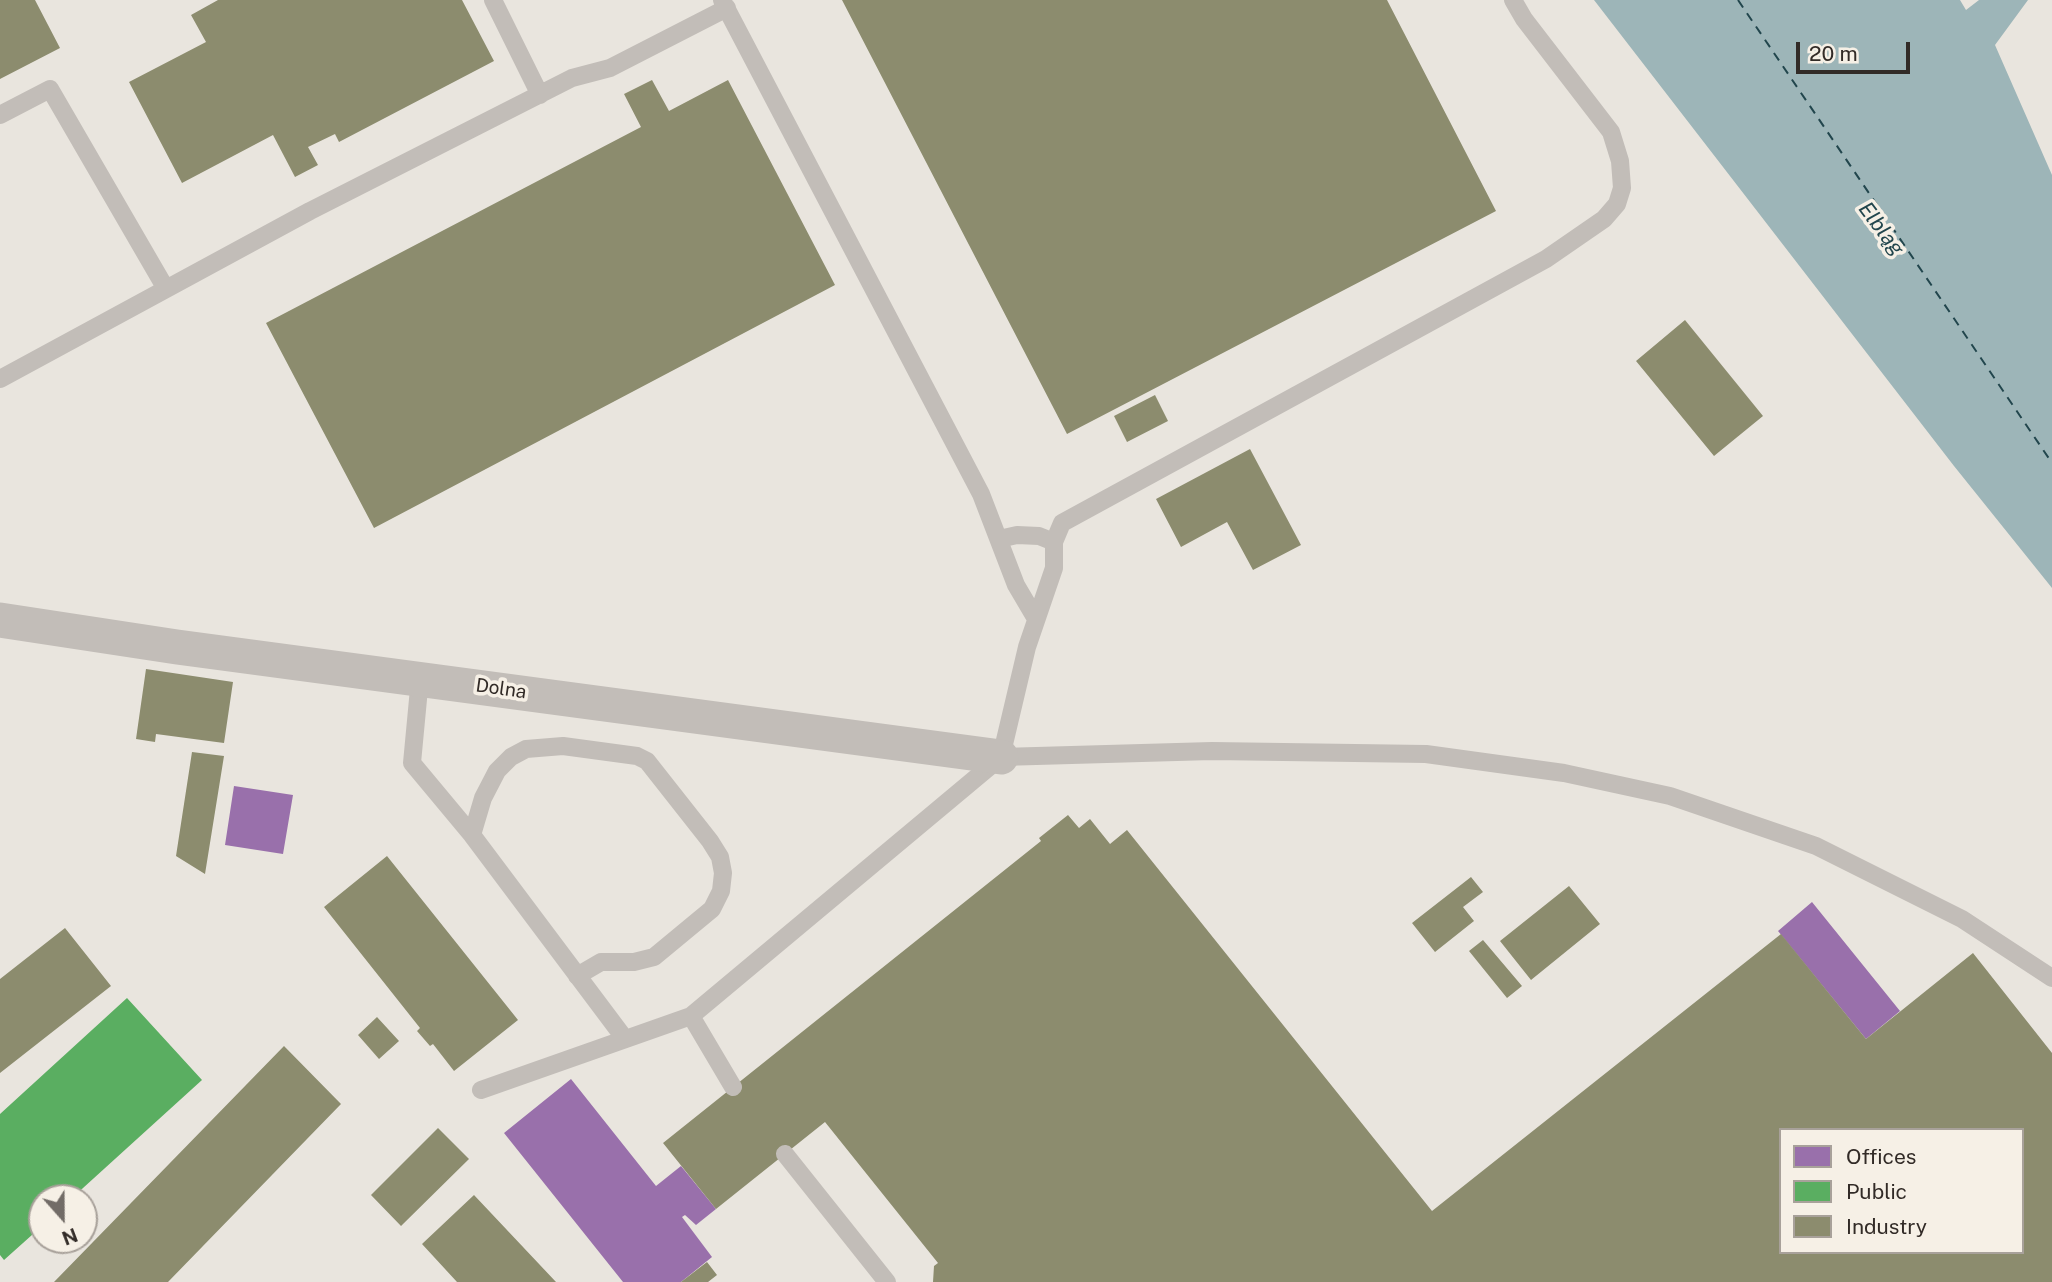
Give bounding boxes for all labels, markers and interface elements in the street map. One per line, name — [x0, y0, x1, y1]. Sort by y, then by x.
scale bar — [1800, 28, 1914, 72]
text: 20 m — [1809, 41, 1858, 66]
water label: Elbląg — [1853, 197, 1909, 261]
street label: Dolna — [474, 674, 528, 704]
legend — [1779, 1128, 2024, 1254]
text: Offices — [1846, 1144, 1916, 1169]
text: Public — [1846, 1179, 1907, 1204]
north arrow — [28, 1184, 98, 1254]
text: Industry — [1846, 1214, 1927, 1239]
text: N — [59, 1224, 81, 1250]

